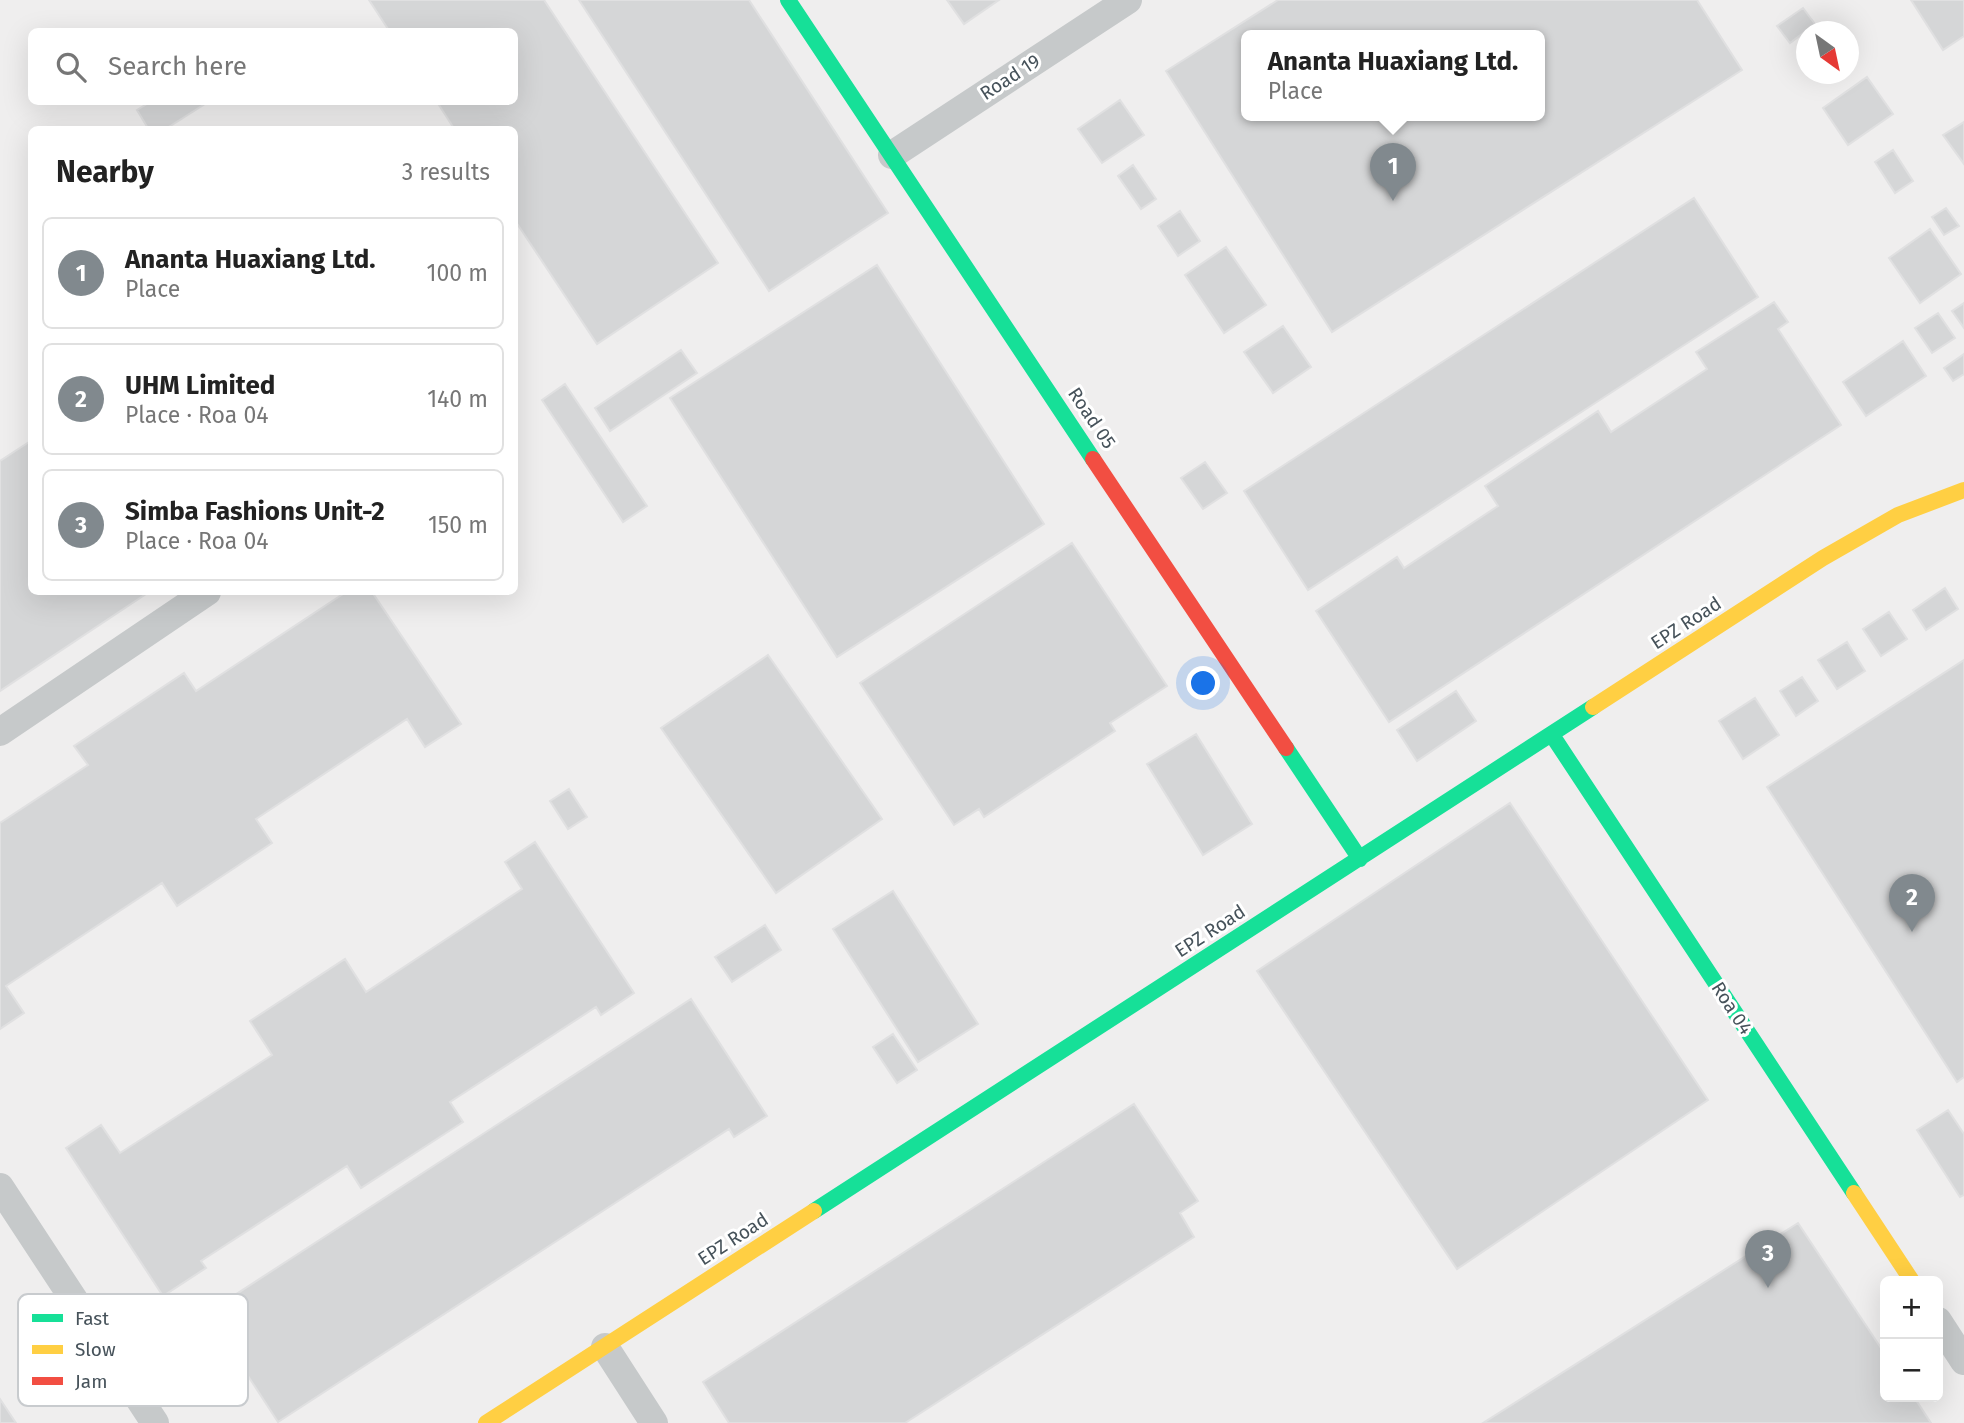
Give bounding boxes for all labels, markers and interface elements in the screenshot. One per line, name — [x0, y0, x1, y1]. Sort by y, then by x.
north arrow — [1796, 21, 1859, 84]
search box — [28, 28, 518, 105]
popup — [1241, 30, 1545, 121]
text: Ananta Huaxiang Ltd. — [1268, 46, 1518, 77]
icon: search — [52, 48, 90, 86]
street label: Road 19 — [976, 49, 1044, 105]
text: Search here — [108, 51, 247, 82]
text: Place — [1268, 77, 1323, 105]
pin: 1 — [1370, 143, 1416, 201]
text: Nearby — [56, 154, 154, 190]
text: 3 results — [402, 158, 490, 186]
text: Ananta Huaxiang Ltd. — [125, 244, 376, 275]
text: 1 — [76, 259, 86, 287]
text: 100 m — [427, 259, 488, 287]
text: Place — [125, 275, 180, 303]
text: UHM Limited — [125, 370, 275, 401]
street label: Road 05 — [1063, 383, 1121, 453]
text: 2 — [75, 385, 87, 413]
text: 140 m — [427, 385, 488, 413]
text: Place · Roa 04 — [125, 401, 269, 429]
text: Simba Fashions Unit-2 — [125, 496, 385, 527]
text: 3 — [75, 511, 87, 539]
text: 150 m — [428, 511, 488, 539]
text: Place · Roa 04 — [125, 527, 269, 555]
street label: EPZ Road — [1646, 592, 1726, 654]
your location — [1186, 666, 1220, 700]
pin: 2 — [1889, 874, 1935, 932]
street label: EPZ Road — [1170, 900, 1250, 962]
street label: Roa 04 — [1707, 977, 1757, 1039]
street label: EPZ Road — [693, 1208, 773, 1270]
pin: 3 — [1745, 1230, 1791, 1288]
map controls — [1880, 1276, 1943, 1402]
button: + — [1880, 1276, 1943, 1339]
legend — [18, 1294, 248, 1406]
text: Fast — [75, 1307, 109, 1330]
text: Slow — [75, 1338, 116, 1361]
button: − — [1880, 1339, 1943, 1402]
text: Jam — [75, 1370, 107, 1393]

